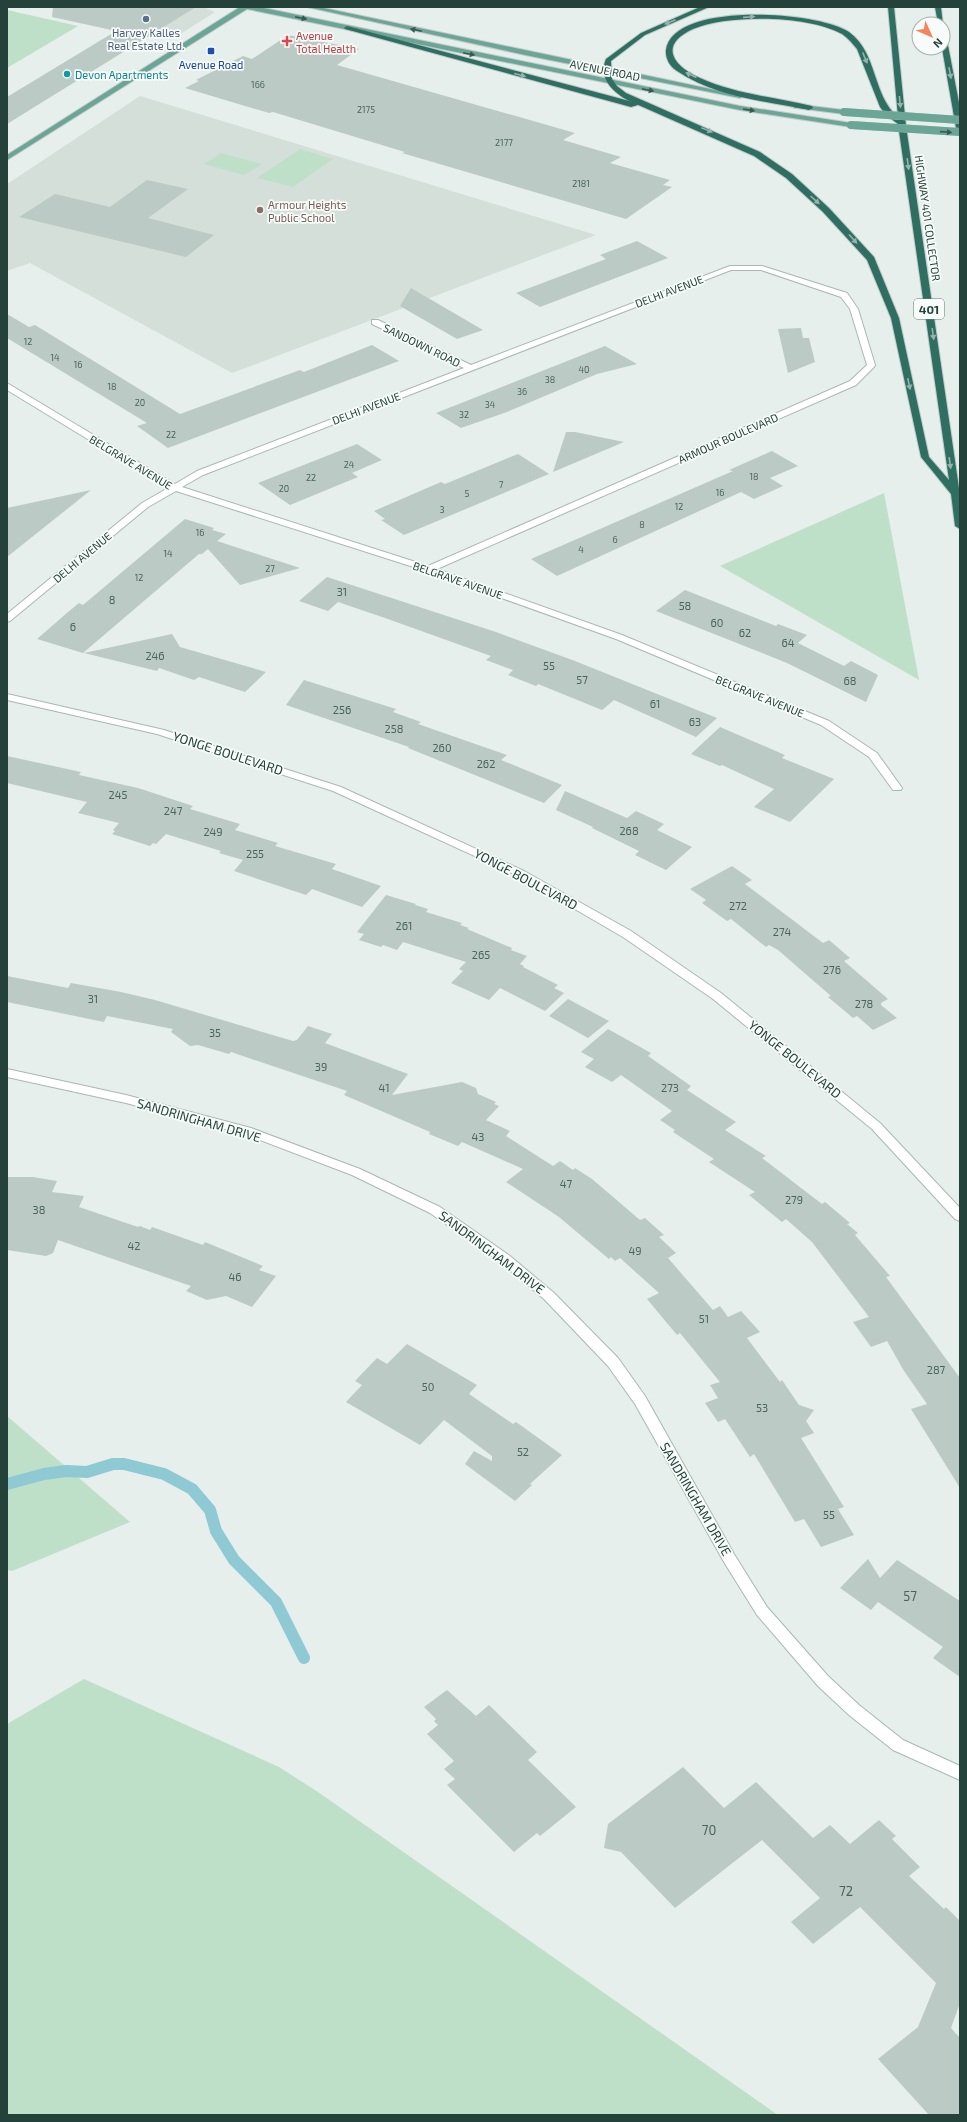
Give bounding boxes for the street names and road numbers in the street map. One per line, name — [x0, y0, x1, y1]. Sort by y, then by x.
street label: AVENUE ROAD — [569, 57, 641, 83]
street label: HIGHWAY 401 COLLECTOR — [913, 154, 943, 282]
street label: DELHI AVENUE — [633, 272, 705, 310]
road number: 401 — [914, 299, 944, 319]
street label: SANDOWN ROAD — [381, 321, 463, 369]
street label: DELHI AVENUE — [330, 389, 402, 427]
street label: ARMOUR BOULEVARD — [676, 410, 780, 466]
street label: BELGRAVE AVENUE — [87, 432, 175, 492]
street label: DELHI AVENUE — [50, 529, 114, 585]
street label: BELGRAVE AVENUE — [411, 559, 505, 601]
street label: BELGRAVE AVENUE — [714, 672, 806, 720]
street label: YONGE BOULEVARD — [171, 728, 285, 778]
street label: YONGE BOULEVARD — [471, 845, 581, 913]
street label: YONGE BOULEVARD — [745, 1017, 845, 1101]
street label: SANDRINGHAM DRIVE — [135, 1095, 263, 1145]
street label: SANDRINGHAM DRIVE — [436, 1207, 548, 1297]
street label: SANDRINGHAM DRIVE — [657, 1439, 735, 1559]

